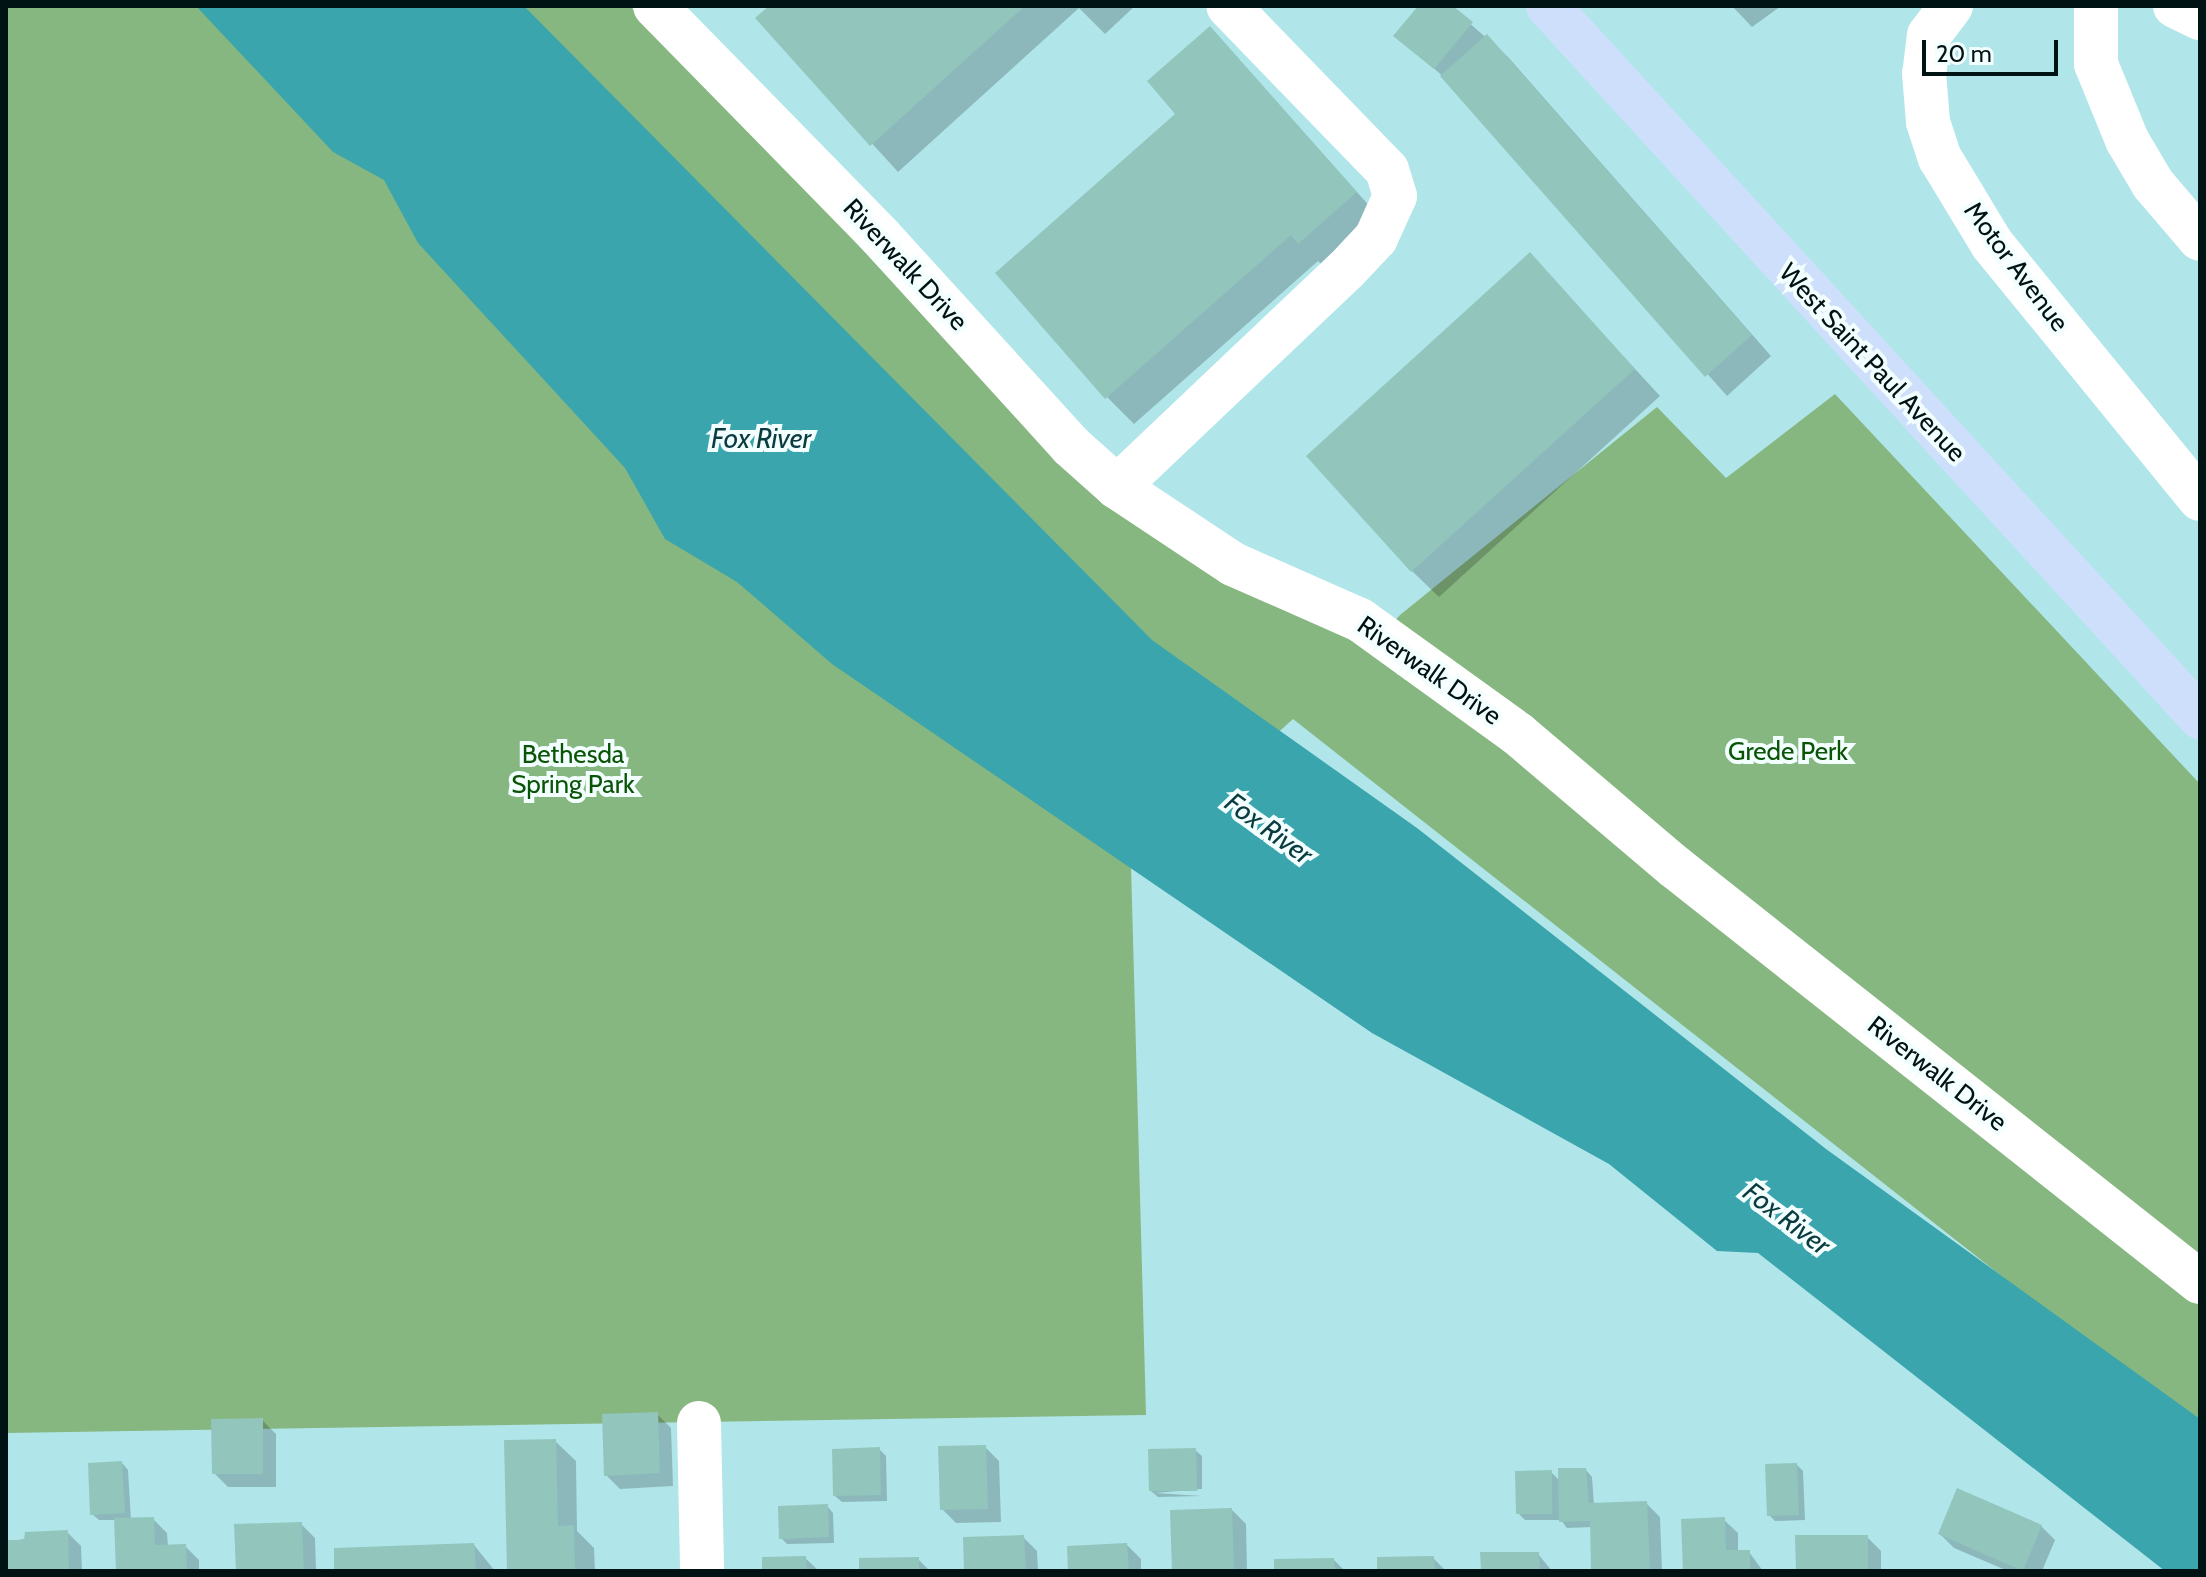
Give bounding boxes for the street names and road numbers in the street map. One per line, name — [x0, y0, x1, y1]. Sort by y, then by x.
street label: Riverwalk Drive — [836, 193, 974, 337]
street label: Motor Avenue — [1957, 196, 2075, 338]
street label: West Saint Paul Avenue — [1772, 257, 1972, 469]
street label: Riverwalk Drive — [1351, 610, 1507, 732]
street label: Riverwalk Drive — [1861, 1010, 2013, 1138]

